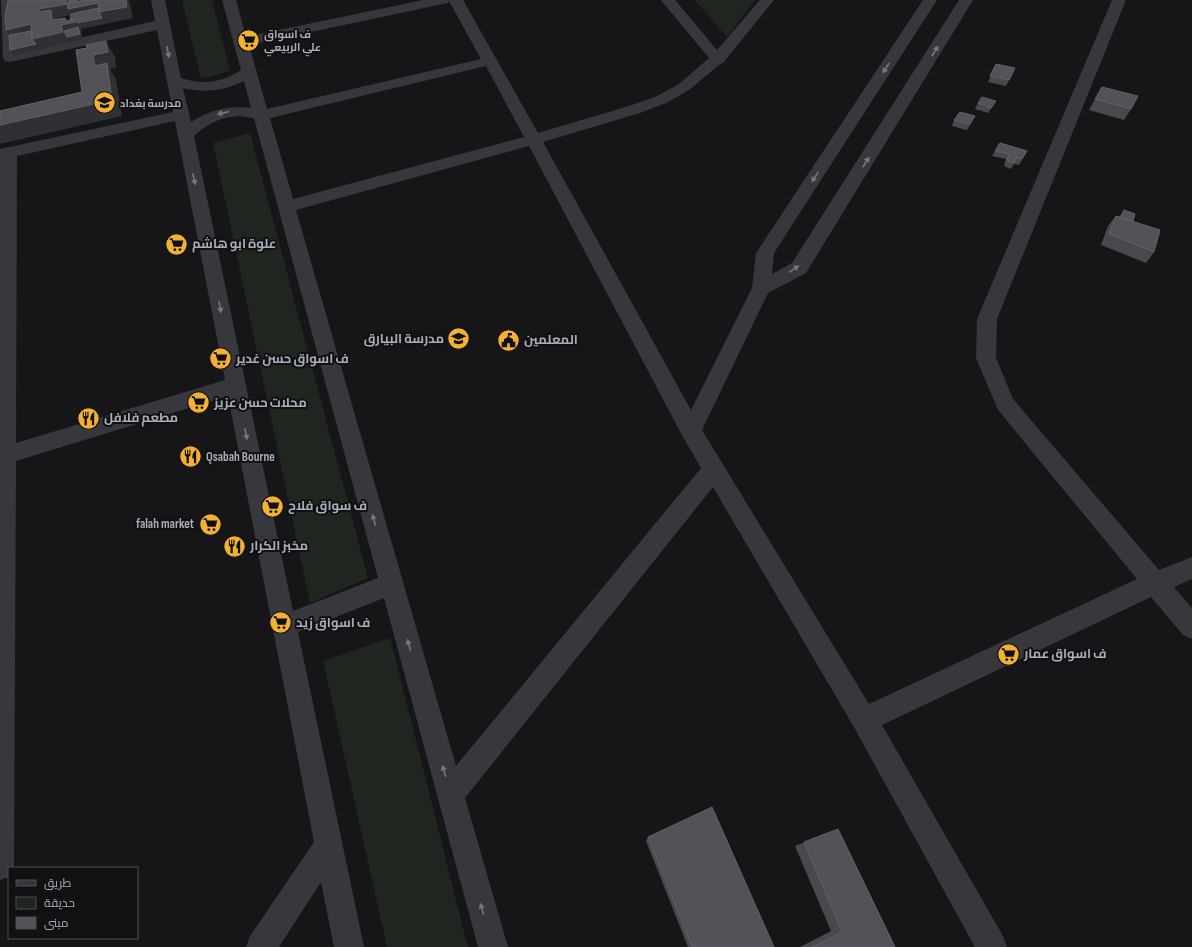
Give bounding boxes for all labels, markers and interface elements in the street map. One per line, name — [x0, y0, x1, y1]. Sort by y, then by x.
supermarket icon: ف اسواق علي الربيعي — [235, 27, 261, 53]
place label: ف اسواق علي الربيعي — [264, 28, 321, 57]
one-way arrow — [166, 46, 172, 58]
one-way arrow — [931, 46, 939, 57]
one-way arrow — [882, 63, 890, 73]
school or university icon: مدرسة بغداد — [91, 90, 117, 116]
place label: مدرسة بغداد — [120, 97, 181, 110]
one-way arrow — [217, 111, 229, 117]
one-way arrow — [862, 156, 869, 167]
one-way arrow — [811, 171, 818, 183]
one-way arrow — [191, 173, 197, 186]
supermarket icon: علوة ابو هاشم — [164, 231, 190, 257]
place label: علوة ابو هاشم — [192, 236, 276, 253]
one-way arrow — [789, 266, 800, 273]
one-way arrow — [217, 301, 223, 313]
school or university icon: مدرسة البيارق — [446, 326, 472, 352]
public building icon: المعلمين — [496, 327, 522, 353]
place label: مدرسة البيارق — [364, 331, 444, 347]
place label: المعلمين — [524, 332, 578, 348]
supermarket icon: ف اسواق حسن غدير — [207, 346, 233, 372]
place label: ف اسواق حسن غدير — [235, 351, 349, 367]
supermarket icon: محلات حسن عزيز — [185, 390, 211, 416]
place label: محلات حسن عزيز — [213, 395, 307, 411]
restaurant icon: مطعم فلافل — [75, 405, 101, 431]
place label: مطعم فلافل — [104, 410, 178, 427]
one-way arrow — [243, 428, 249, 440]
restaurant icon: Qsabah Bourne — [178, 444, 204, 470]
place label: Qsabah Bourne — [206, 449, 275, 465]
supermarket icon: ف سواق فلاح — [260, 493, 286, 519]
place label: ف سواق فلاح — [288, 498, 367, 514]
supermarket icon: falah market — [197, 511, 223, 537]
one-way arrow — [371, 514, 377, 526]
place label: falah market — [136, 516, 195, 532]
restaurant icon: مخبز الكرار — [222, 533, 248, 559]
place label: مخبز الكرار — [249, 538, 308, 554]
supermarket icon: ف اسواق زيد — [267, 610, 293, 636]
place label: ف اسواق زيد — [296, 615, 371, 631]
one-way arrow — [406, 639, 412, 651]
supermarket icon: ف اسواق عمار — [996, 641, 1022, 667]
place label: ف اسواق عمار — [1023, 646, 1107, 662]
one-way arrow — [440, 764, 446, 777]
legend — [8, 867, 138, 939]
text: طريق — [44, 876, 72, 891]
text: حديقة — [44, 896, 75, 911]
one-way arrow — [479, 903, 485, 915]
text: مبنى — [44, 916, 69, 931]

